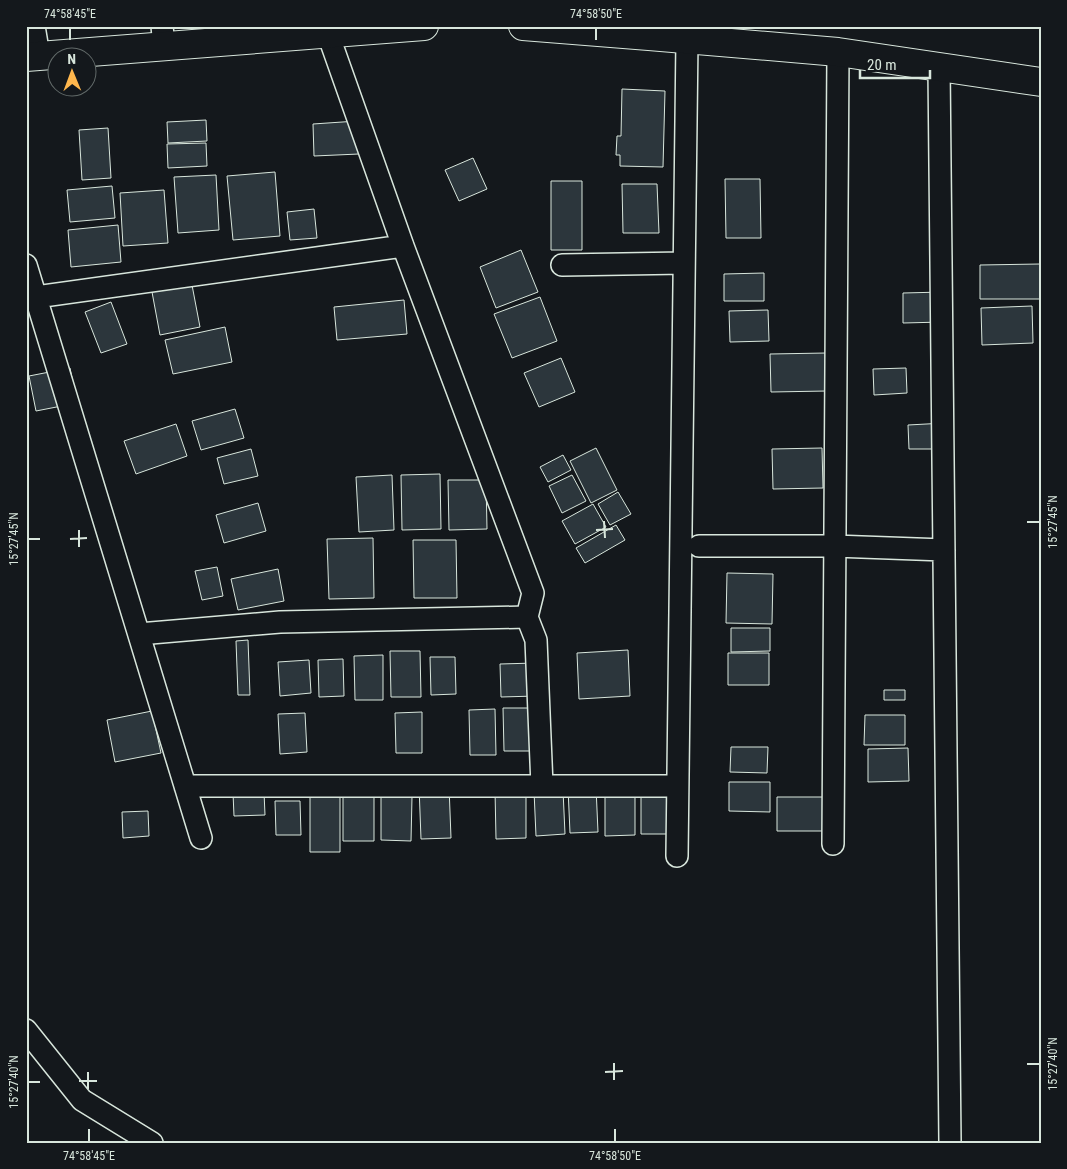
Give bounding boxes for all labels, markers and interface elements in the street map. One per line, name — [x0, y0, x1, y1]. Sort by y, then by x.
text: 74°58'45"E — [44, 7, 96, 21]
text: 74°58'50"E — [570, 7, 622, 21]
north arrow — [48, 48, 98, 98]
scale bar — [860, 48, 930, 80]
text: N — [67, 51, 76, 67]
text: 20 m — [867, 56, 897, 74]
text: 15°27'45"N — [1046, 495, 1060, 549]
text: 15°27'45"N — [7, 512, 21, 566]
text: 15°27'40"N — [1046, 1037, 1060, 1091]
text: 15°27'40"N — [7, 1055, 21, 1109]
text: 74°58'45"E — [63, 1149, 115, 1163]
text: 74°58'50"E — [589, 1149, 641, 1163]

